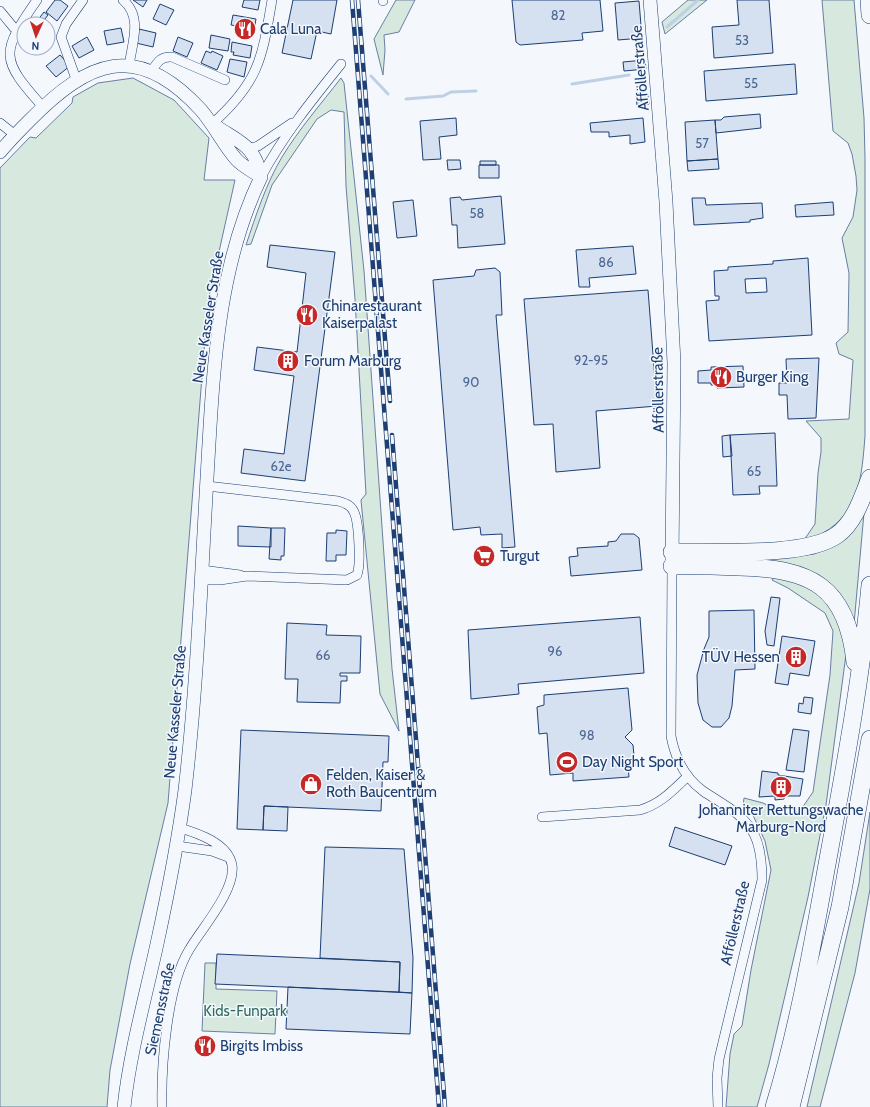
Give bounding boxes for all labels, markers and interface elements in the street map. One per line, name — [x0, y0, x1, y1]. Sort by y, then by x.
house number: 82 — [551, 7, 566, 23]
north arrow — [16, 16, 56, 56]
restaurant icon: Cala Luna — [232, 16, 258, 42]
place label: Cala Luna — [260, 20, 322, 38]
street label: Afföllerstraße — [627, 24, 653, 112]
house number: 53 — [735, 32, 749, 48]
text: N — [31, 39, 40, 53]
house number: 55 — [744, 75, 758, 91]
house number: 57 — [695, 135, 709, 151]
house number: 58 — [470, 205, 485, 221]
street label: Neue Kasseler Straße — [189, 249, 227, 384]
house number: 86 — [598, 254, 614, 270]
place label: Chinarestaurant Kaiserpalast — [322, 297, 422, 332]
restaurant icon: Chinarestaurant Kaiserpalast — [294, 302, 320, 328]
street label: Afföllerstraße — [648, 347, 668, 433]
building icon: Forum Marburg — [275, 348, 301, 374]
place label: Forum Marburg — [304, 352, 401, 370]
house number: 92-95 — [574, 352, 608, 368]
restaurant icon: Burger King — [708, 364, 734, 390]
place label: Burger King — [736, 368, 809, 386]
house number: 90 — [463, 374, 479, 390]
house number: 62e — [271, 458, 292, 474]
house number: 65 — [747, 463, 761, 479]
supermarket icon: Turgut — [471, 543, 497, 569]
place label: Turgut — [500, 547, 540, 565]
house number: 96 — [548, 643, 562, 659]
street label: Neue Kasseler Straße — [160, 644, 190, 779]
building icon: TÜV Hessen — [783, 644, 809, 670]
house number: 66 — [316, 647, 330, 663]
place label: TÜV Hessen — [702, 648, 780, 666]
house number: 98 — [579, 727, 595, 743]
sports icon: Day Night Sport — [554, 749, 580, 775]
place label: Day Night Sport — [582, 753, 683, 771]
place label: Felden, Kaiser & Roth Baucentrum — [326, 766, 437, 801]
shop icon: Felden, Kaiser & Roth Baucentrum — [298, 771, 324, 797]
building icon: Johanniter Rettungswache Marburg-Nord — [768, 774, 794, 800]
place label: Johanniter Rettungswache Marburg-Nord — [697, 801, 864, 836]
street label: Afföllerstraße — [717, 879, 753, 967]
street label: Siemensstraße — [141, 961, 179, 1057]
park label: Kids-Funpark — [203, 1002, 287, 1020]
restaurant icon: Birgits Imbiss — [192, 1033, 218, 1059]
place label: Birgits Imbiss — [220, 1037, 303, 1055]

